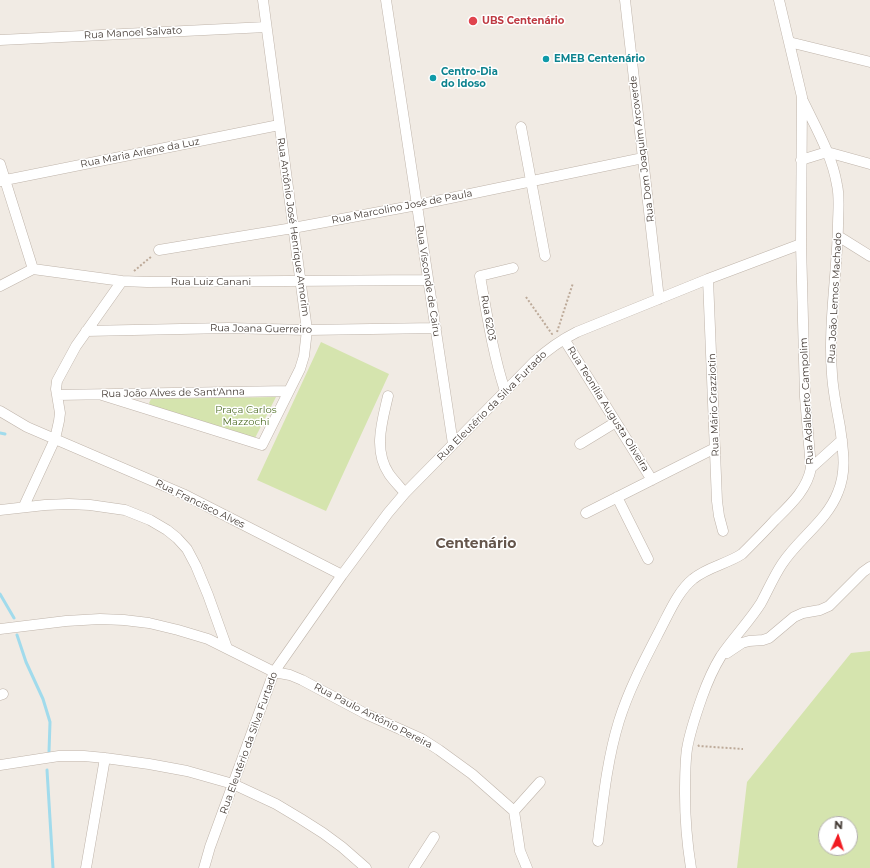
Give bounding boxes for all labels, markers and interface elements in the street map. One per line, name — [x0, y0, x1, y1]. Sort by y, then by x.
marker: UBS Centenário — [467, 15, 479, 27]
place label: UBS Centenário — [482, 15, 564, 27]
street label: Rua Manoel Salvato — [84, 24, 182, 42]
place label: EMEB Centenário — [554, 53, 645, 65]
marker: EMEB Centenário — [541, 54, 551, 64]
place label: Centro-Dia do Idoso — [441, 66, 498, 90]
marker: Centro-Dia do Idoso — [428, 73, 438, 83]
street label: Rua Dom Joaquim Arcoverde — [627, 75, 657, 223]
street label: Rua Maria Arlene da Luz — [79, 136, 201, 170]
street label: Rua Antônio José Henrique Amorim — [274, 137, 312, 317]
street label: Rua Marcolino José de Paula — [331, 187, 473, 227]
street label: Rua Visconde de Cairu — [413, 224, 443, 338]
street label: Rua João Lemos Machado — [826, 232, 844, 364]
street label: Rua Luiz Canani — [171, 276, 251, 288]
street label: Rua 6203 — [478, 294, 498, 342]
street label: Rua Joana Guerreiro — [210, 322, 312, 336]
street label: Rua Adalberto Campolim — [798, 337, 816, 465]
street label: Rua Teonília Augusta Oliveira — [564, 344, 652, 474]
street label: Rua Eleutério da Silva Furtado — [435, 349, 549, 463]
street label: Rua Mário Grazziotin — [706, 353, 722, 457]
street label: Rua João Alves de Sant'Anna — [101, 386, 245, 400]
park label: Praça Carlos Mazzochi — [215, 404, 277, 428]
street label: Rua Francisco Alves — [153, 477, 247, 531]
district label: Centenário — [436, 536, 516, 552]
street label: Rua Eleutério da Silva Furtado — [218, 670, 280, 816]
street label: Rua Paulo Antônio Pereira — [312, 681, 434, 751]
north arrow — [818, 816, 858, 856]
text: N — [834, 818, 843, 832]

